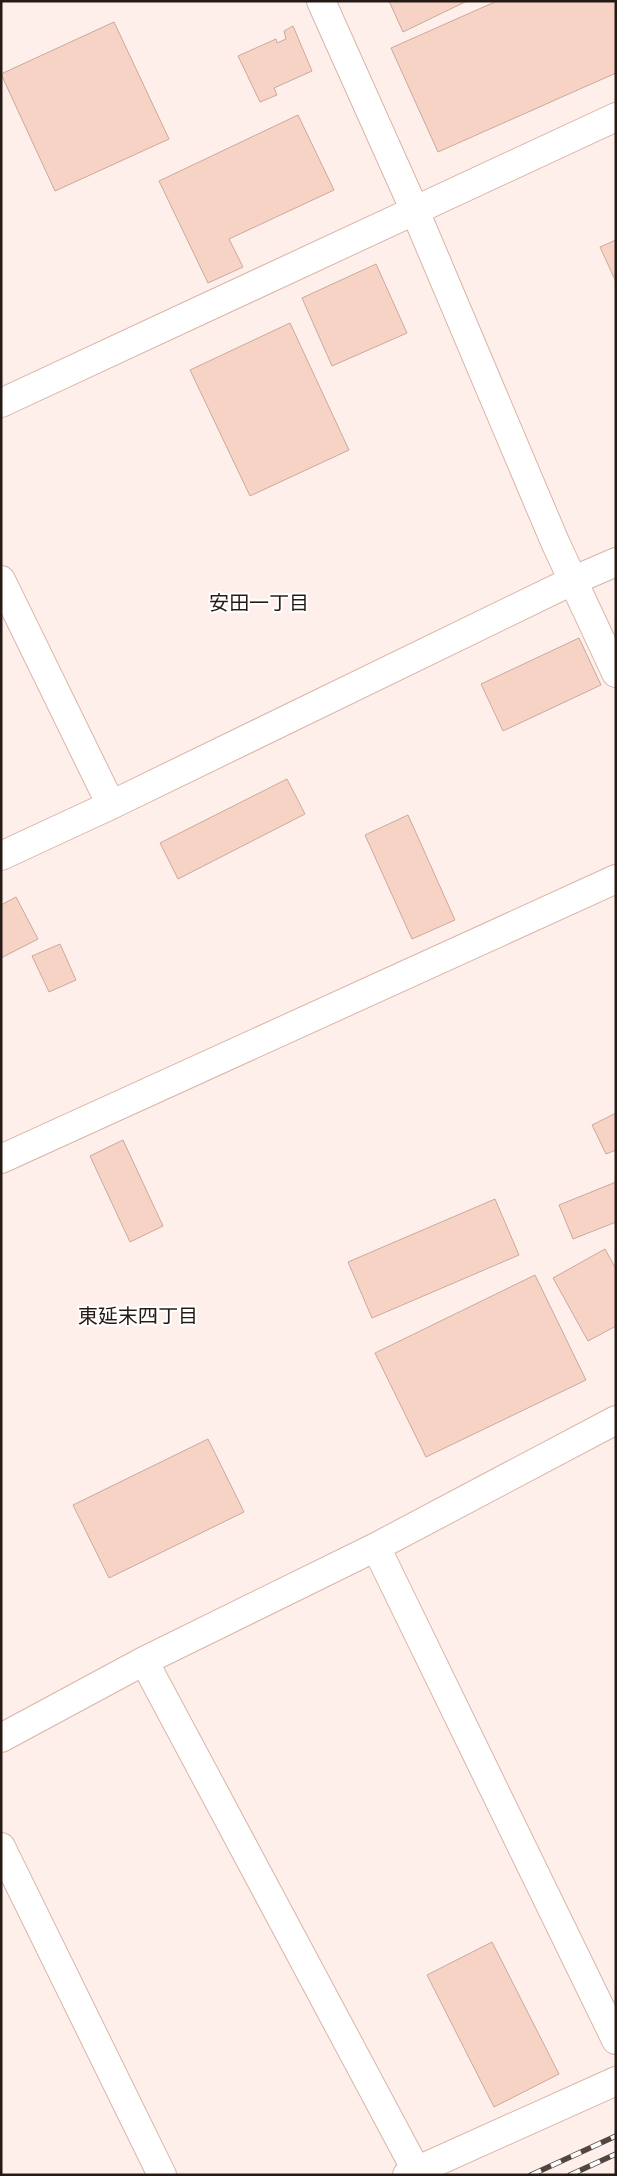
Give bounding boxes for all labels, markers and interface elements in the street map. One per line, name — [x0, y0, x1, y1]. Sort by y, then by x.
district label: 安田一丁目 — [209, 592, 309, 615]
district label: 東延末四丁目 — [78, 1305, 198, 1328]

